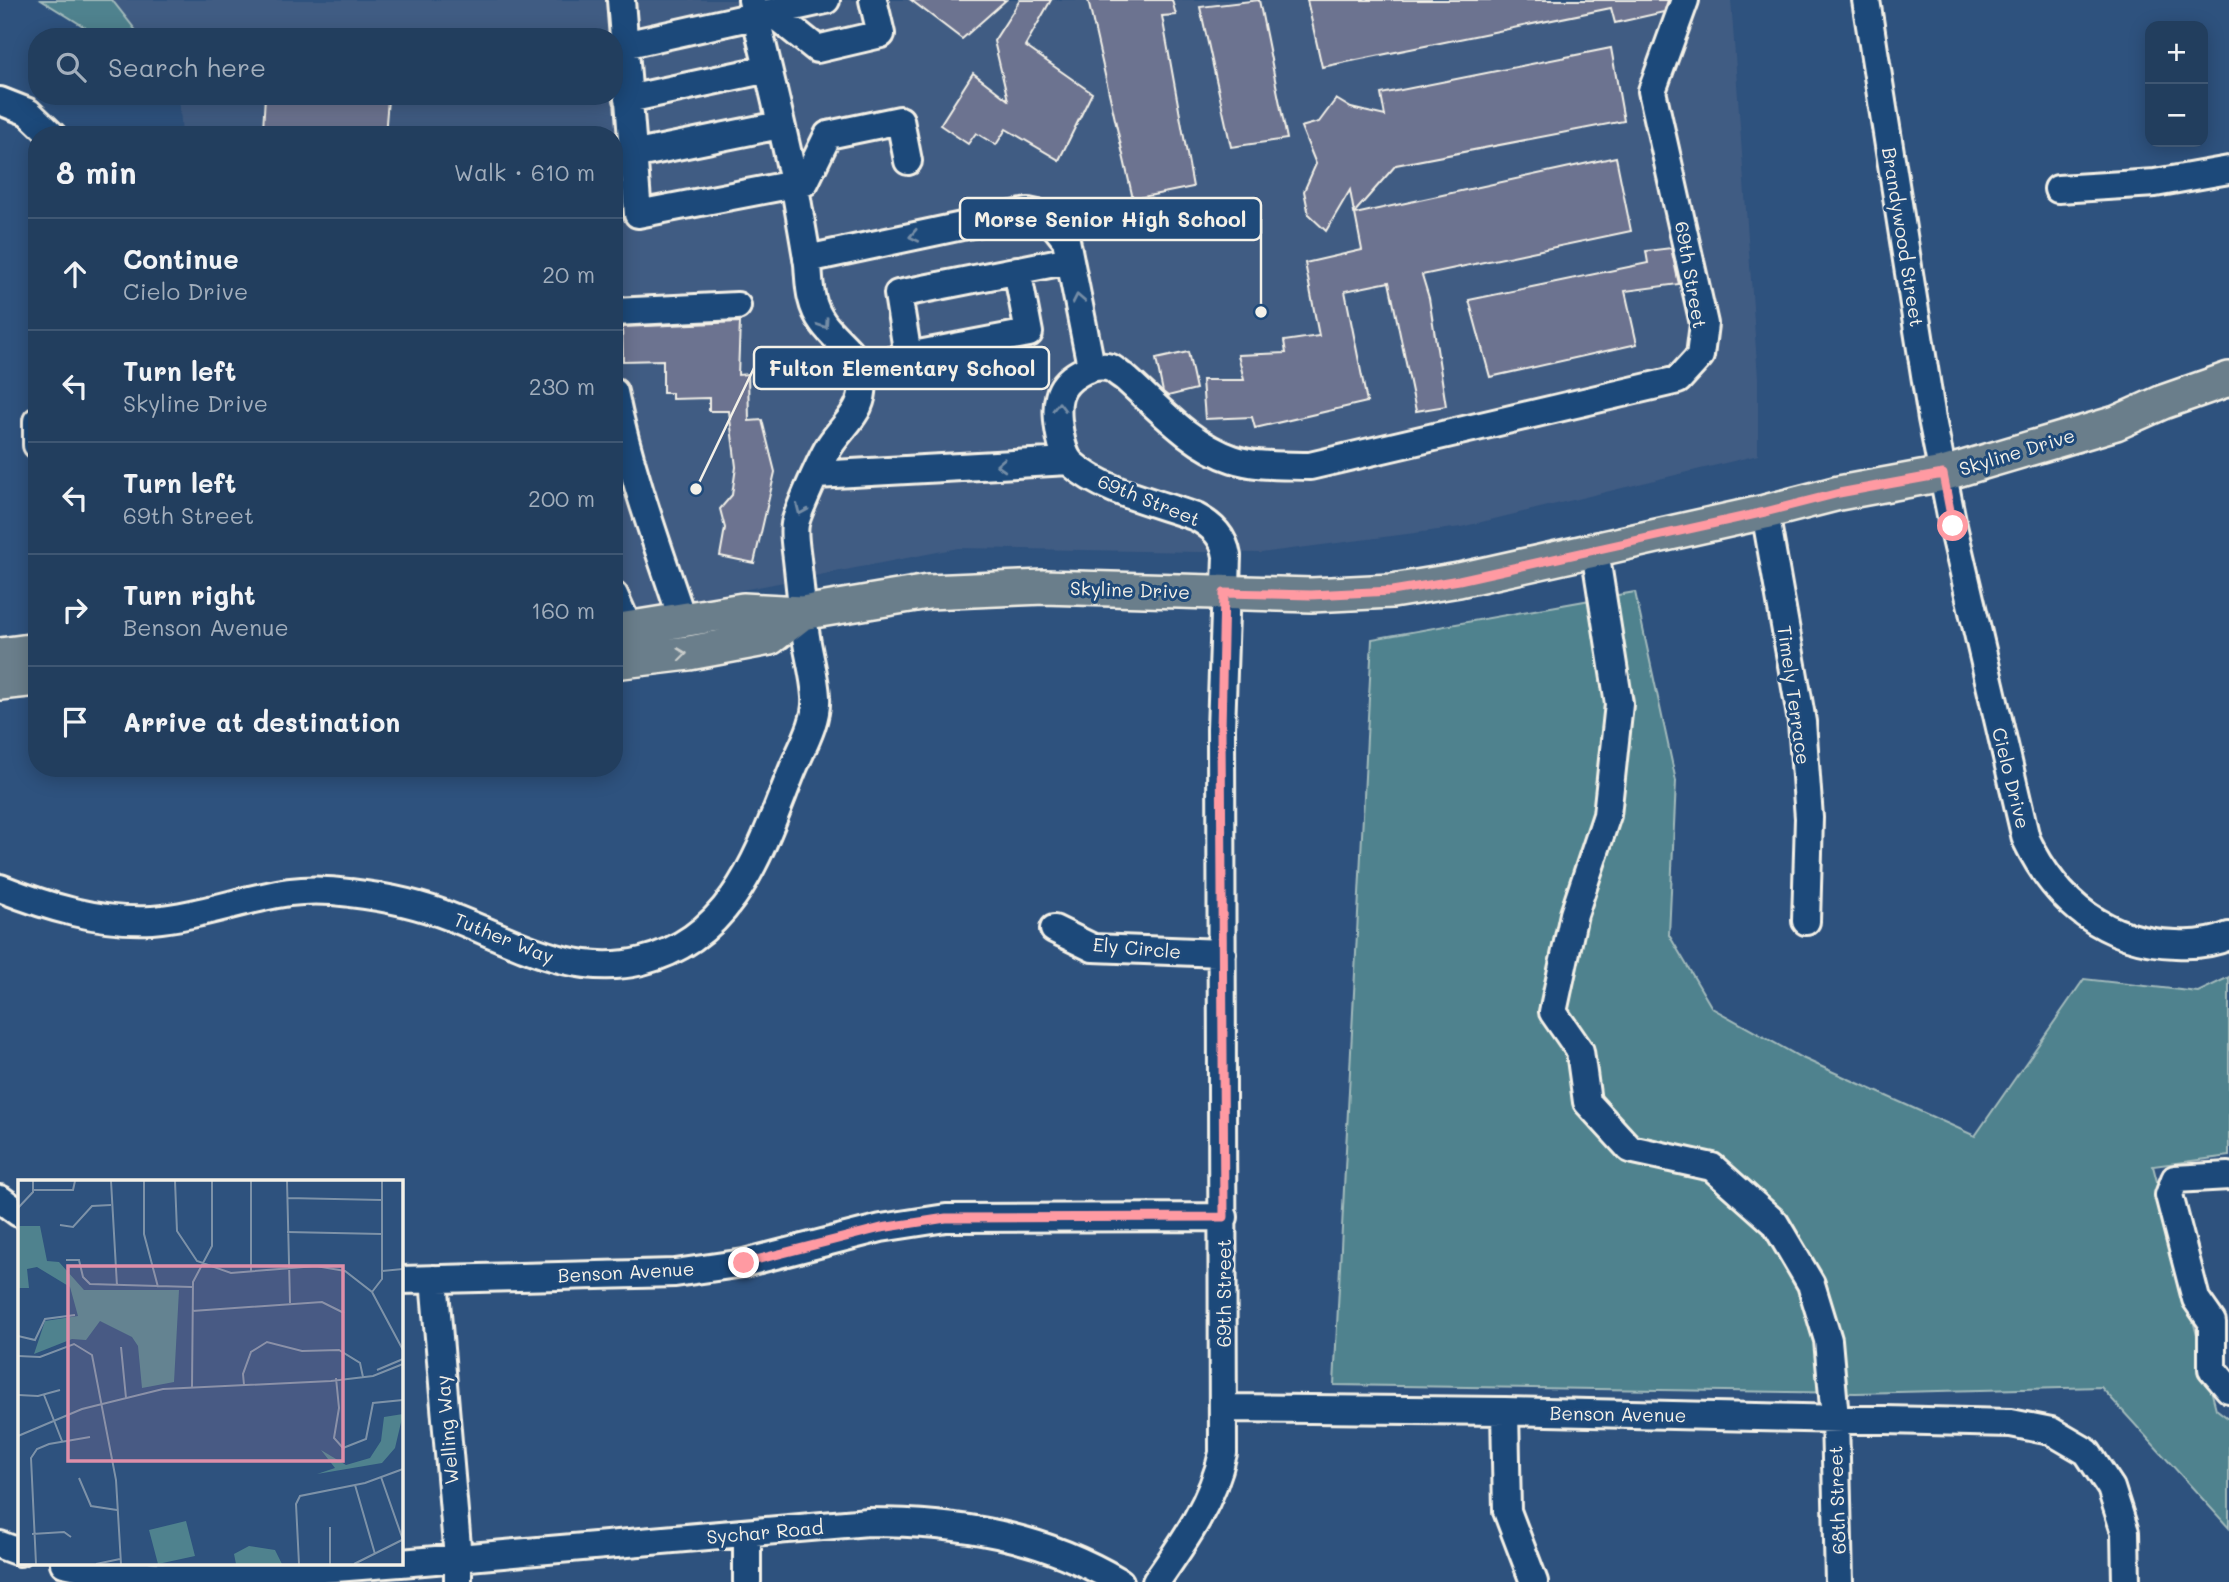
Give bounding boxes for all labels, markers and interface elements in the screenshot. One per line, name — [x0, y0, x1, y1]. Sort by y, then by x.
map controls — [2145, 21, 2208, 147]
button: + — [2145, 21, 2208, 84]
search box — [28, 28, 623, 105]
icon: search — [52, 48, 90, 86]
text: Search here — [108, 50, 266, 84]
button: − — [2145, 84, 2208, 147]
street label: Brandywood Street — [1877, 145, 1930, 329]
text: 8 min — [56, 152, 137, 192]
text: Walk · 610 m — [454, 157, 595, 187]
callout: Morse Senior High School — [960, 198, 1261, 240]
text: Morse Senior High School — [974, 205, 1246, 232]
street label: 69th Street — [1670, 219, 1713, 330]
one-way arrow — [908, 228, 920, 243]
text: Continue — [123, 242, 239, 276]
icon: ahead — [56, 255, 94, 293]
text: 20 m — [542, 259, 595, 289]
text: Cielo Drive — [123, 276, 248, 306]
one-way arrow — [1071, 293, 1086, 305]
one-way arrow — [815, 316, 828, 329]
callout: Fulton Elementary School — [754, 347, 1049, 389]
text: Turn left — [123, 354, 236, 388]
text: Fulton Elementary School — [769, 354, 1035, 382]
icon: left — [56, 367, 94, 405]
text: 230 m — [529, 371, 595, 401]
text: Skyline Drive — [123, 388, 268, 418]
one-way arrow — [1051, 401, 1067, 412]
street label: Skyline Drive — [1956, 422, 2078, 481]
one-way arrow — [995, 457, 1006, 472]
text: Turn left — [123, 466, 236, 500]
street label: 69th Street — [1094, 468, 1204, 531]
icon: left — [56, 479, 94, 517]
text: 200 m — [528, 483, 595, 513]
text: 69th Street — [123, 500, 254, 530]
one-way arrow — [795, 503, 809, 516]
route start — [1937, 510, 1968, 541]
street label: Skyline Drive — [1070, 575, 1190, 604]
text: Turn right — [123, 578, 256, 612]
icon: right — [56, 591, 94, 629]
text: 160 m — [531, 595, 595, 625]
text: Benson Avenue — [123, 612, 289, 642]
street label: Timely Terrace — [1772, 624, 1817, 766]
one-way arrow — [676, 646, 688, 661]
icon: arrive — [56, 703, 94, 741]
text: Arrive at destination — [123, 705, 400, 739]
street label: Cielo Drive — [1987, 725, 2036, 831]
street label: Tuther Way — [450, 906, 558, 969]
street label: Ely Circle — [1092, 931, 1182, 964]
inset map — [18, 1180, 402, 1564]
street label: 69th Street — [1211, 1239, 1236, 1347]
route end — [728, 1247, 759, 1278]
street label: Benson Avenue — [557, 1255, 695, 1288]
street label: Welling Way — [429, 1374, 464, 1486]
street label: Benson Avenue — [1549, 1400, 1687, 1427]
street label: 68th Street — [1822, 1445, 1851, 1555]
street label: Sychar Road — [705, 1514, 824, 1549]

